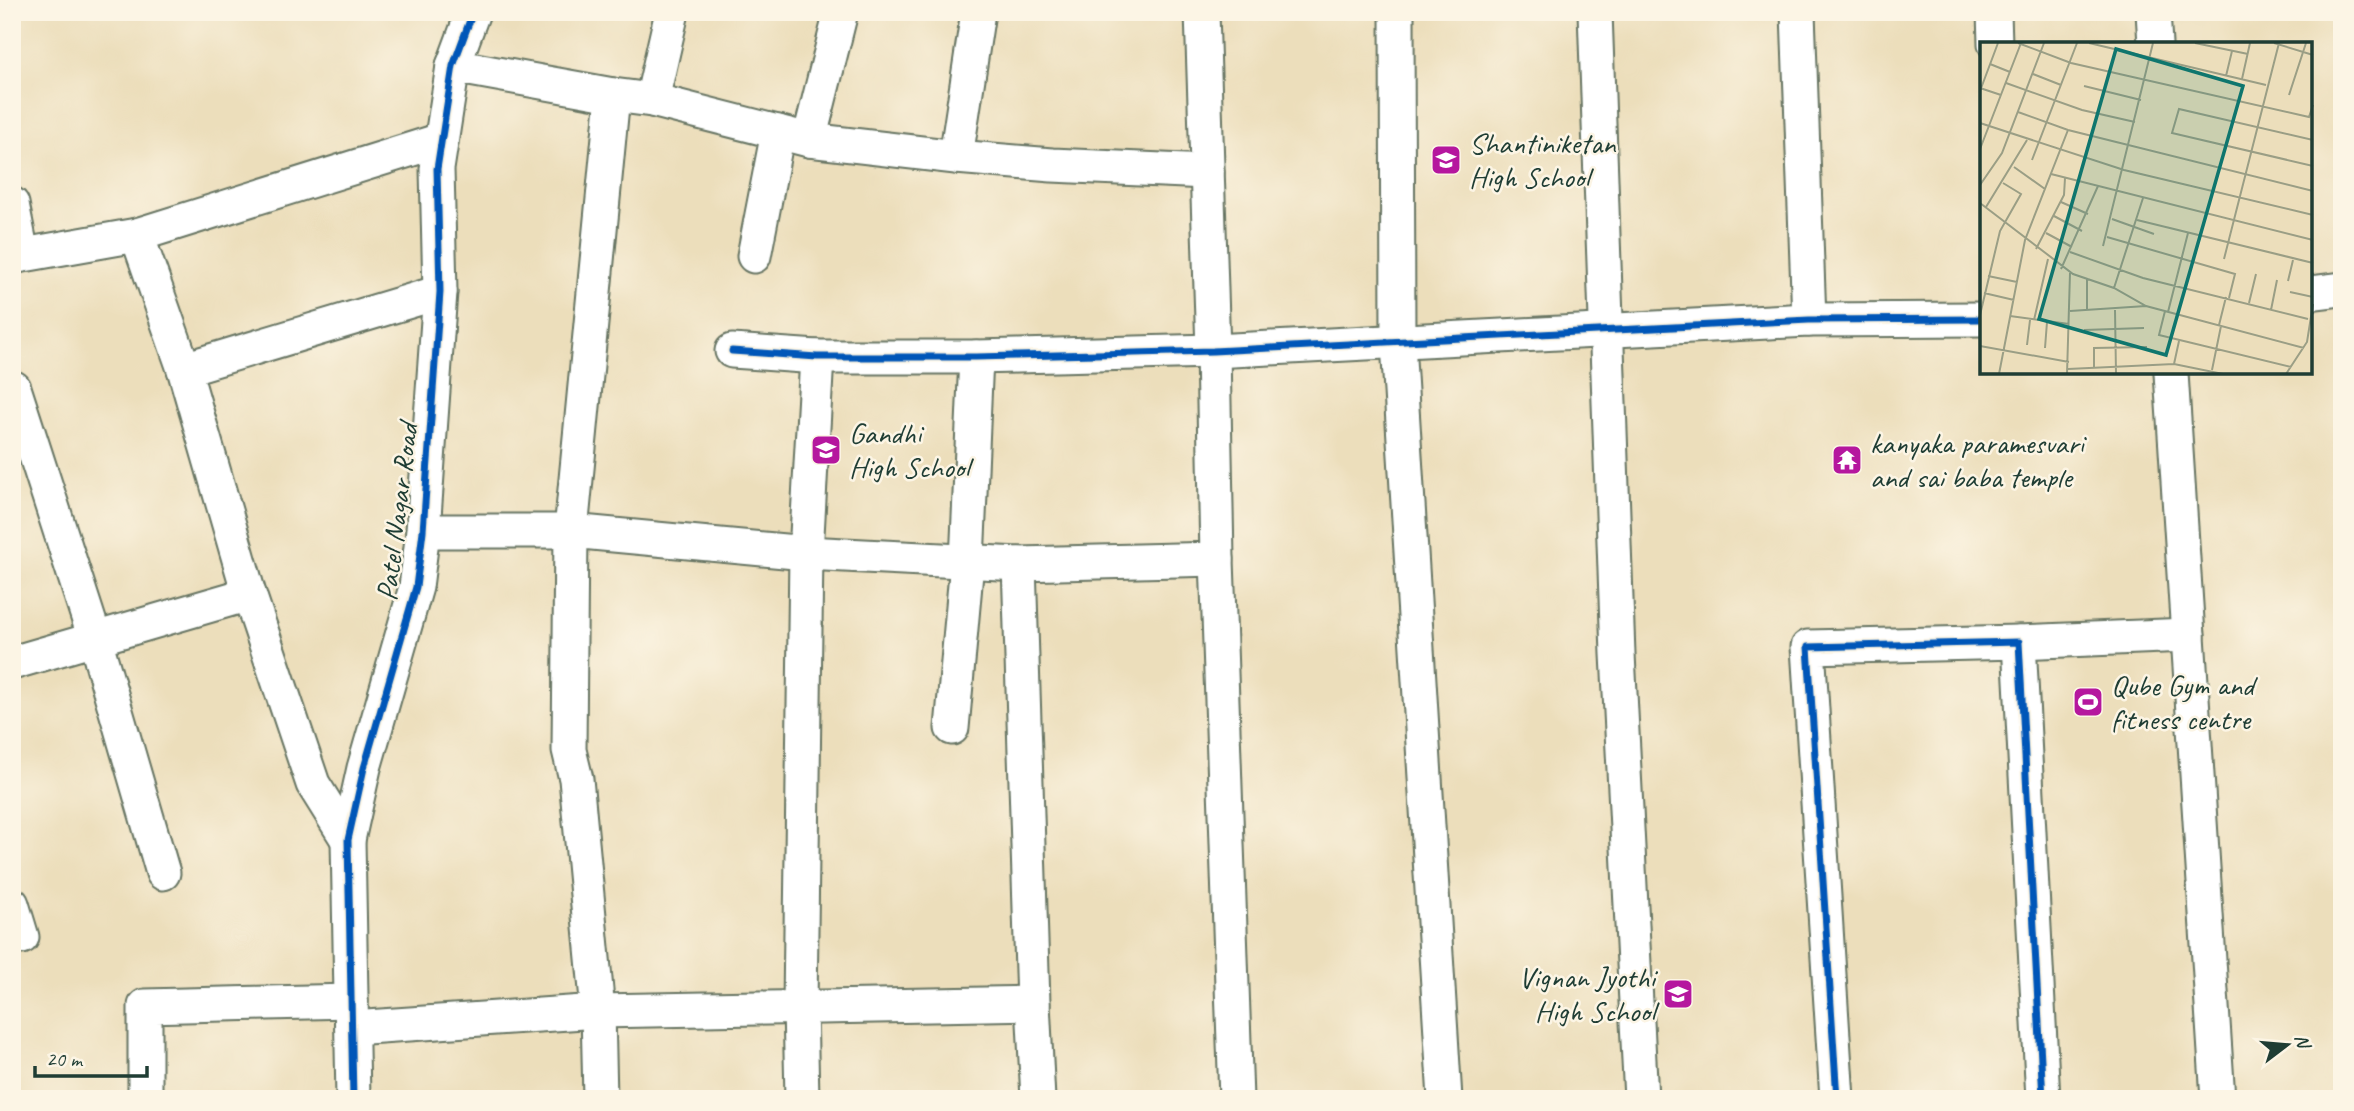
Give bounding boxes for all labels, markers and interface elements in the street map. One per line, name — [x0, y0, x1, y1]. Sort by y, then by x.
inset map — [1980, 42, 2312, 374]
place label: Shantiniketan High School — [1469, 124, 1617, 196]
school or university icon: Shantiniketan High School — [1429, 143, 1463, 177]
place label: Gandhi High School — [849, 414, 974, 486]
street label: Patel Nagar Road — [367, 417, 427, 603]
place label: kanyaka paramesvari and sai baba temple — [1870, 424, 2087, 496]
school or university icon: Gandhi High School — [809, 433, 843, 467]
temple icon: kanyaka paramesvari and sai baba temple — [1830, 443, 1864, 477]
place label: Qube Gym and fitness centre — [2111, 666, 2258, 738]
sports icon: Qube Gym and fitness centre — [2071, 685, 2105, 719]
place label: Vignan Jyothi High School — [1519, 958, 1660, 1030]
school or university icon: Vignan Jyothi High School — [1661, 977, 1695, 1011]
north arrow — [2252, 1010, 2322, 1080]
text: N — [2289, 1032, 2316, 1053]
scale bar — [35, 1034, 147, 1078]
text: 20 m — [46, 1046, 84, 1072]

